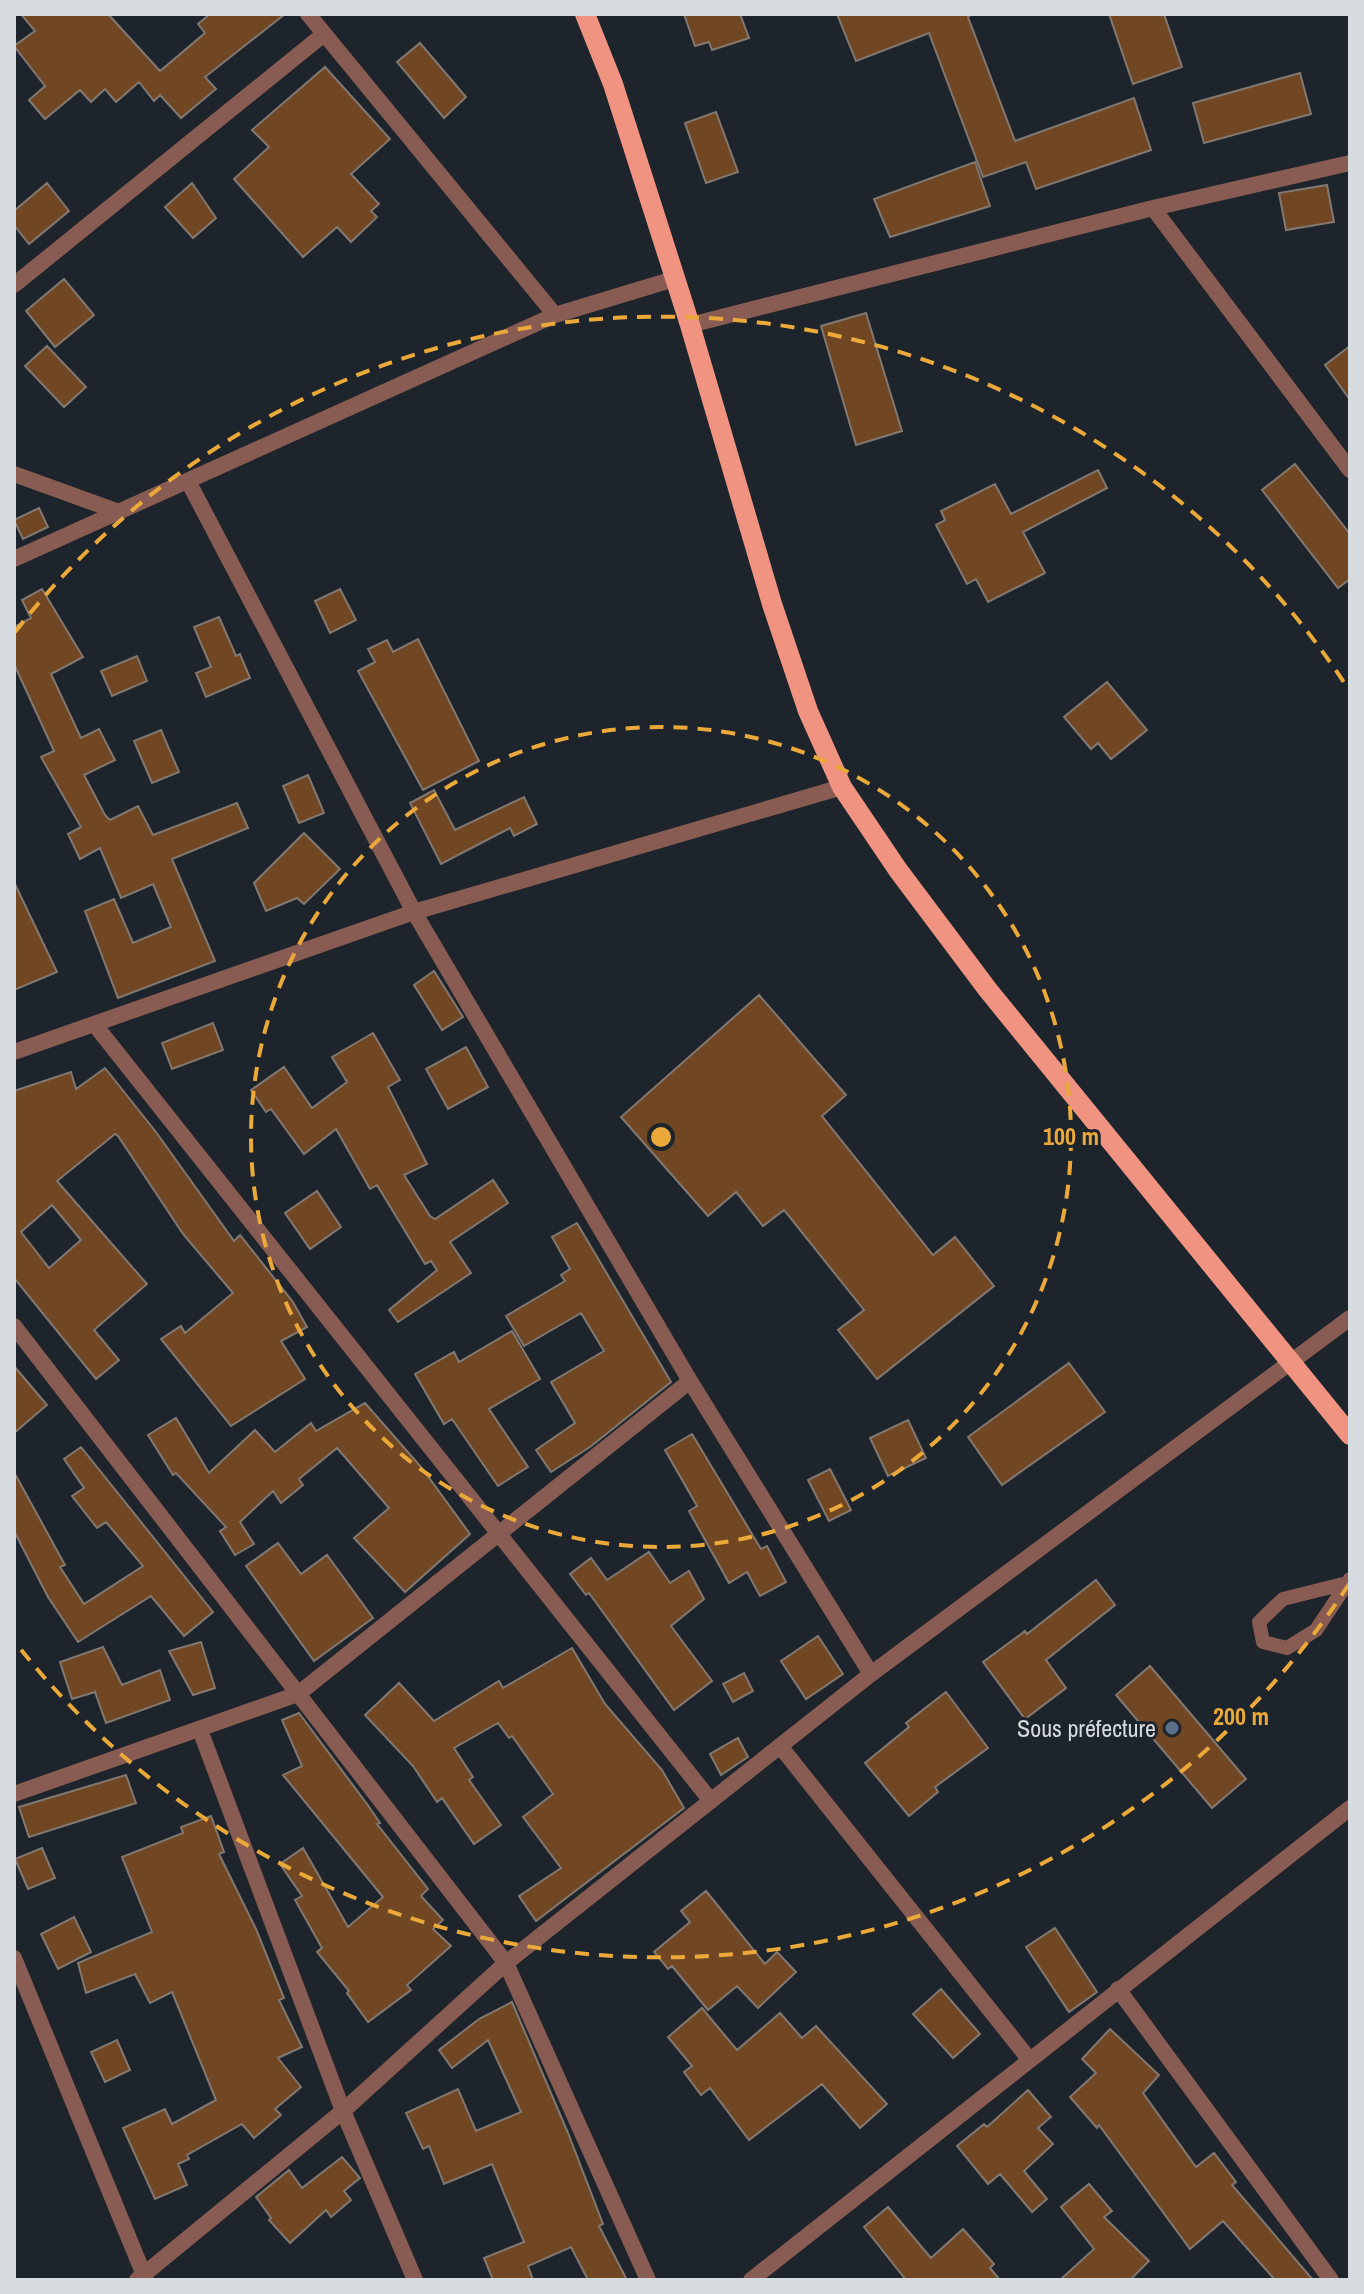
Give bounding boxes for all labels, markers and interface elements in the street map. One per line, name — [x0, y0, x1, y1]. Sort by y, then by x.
text: 100 m — [1043, 1120, 1099, 1152]
centre of rings — [647, 1123, 675, 1151]
text: 200 m — [1213, 1700, 1269, 1732]
place label: Sous préfecture — [1017, 1712, 1156, 1744]
marker: Sous préfecture — [1163, 1719, 1181, 1737]

